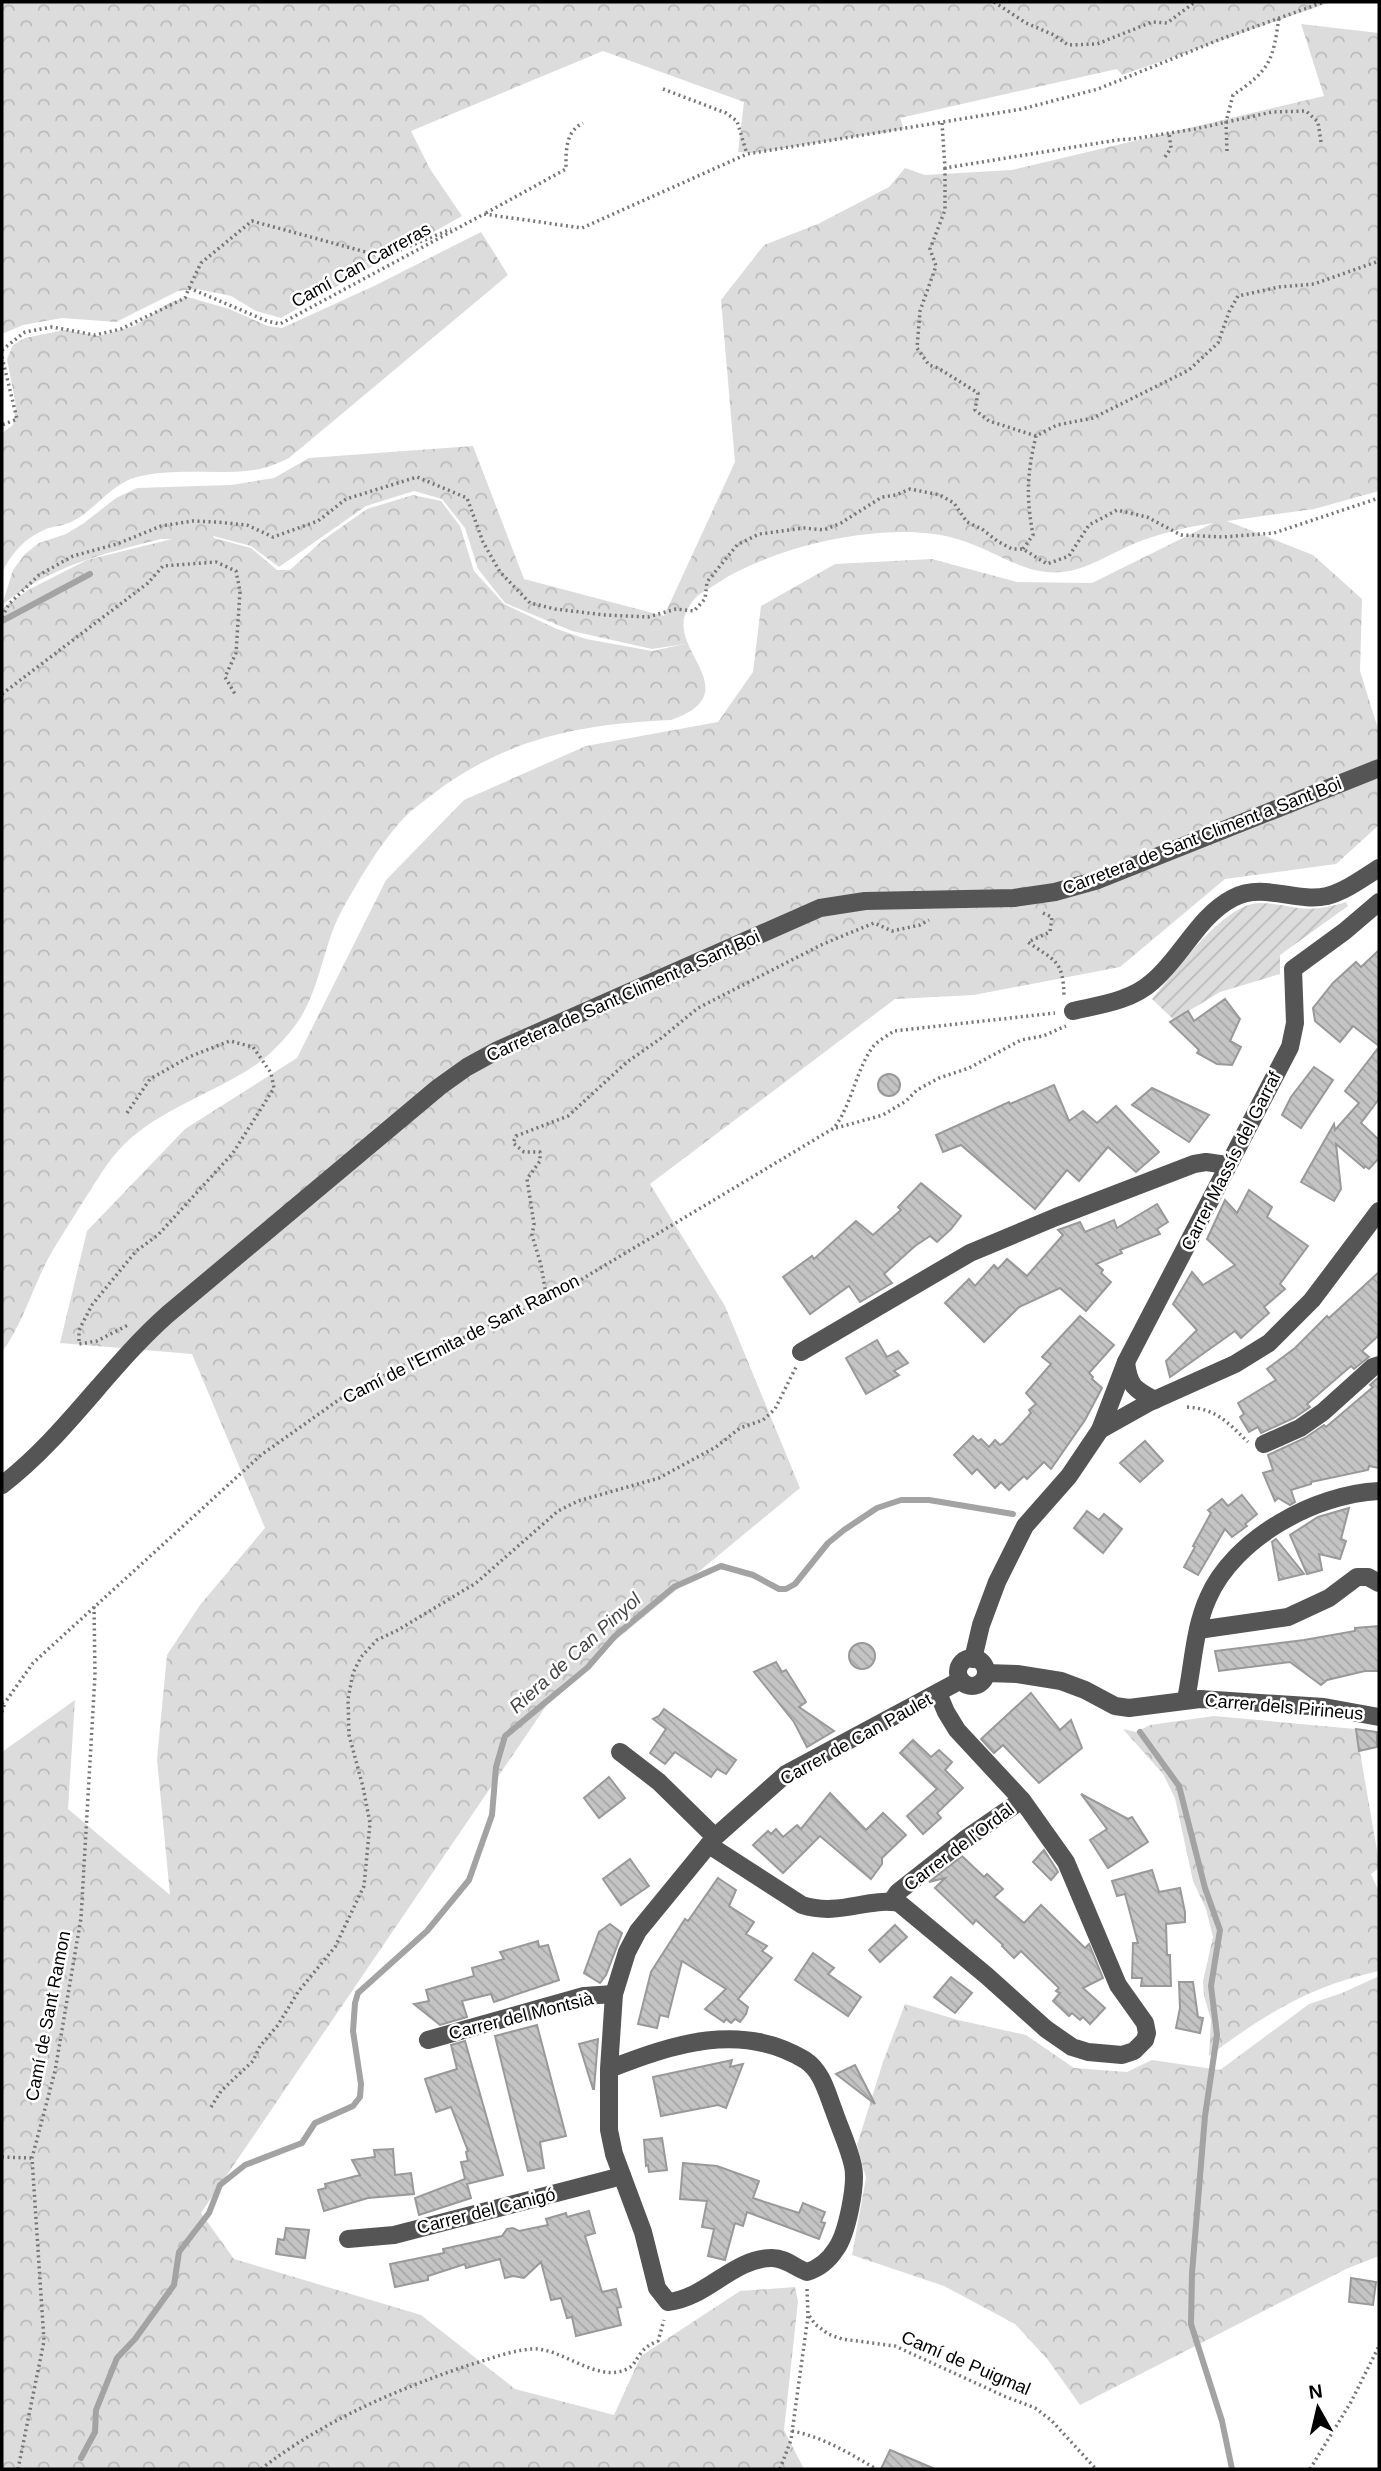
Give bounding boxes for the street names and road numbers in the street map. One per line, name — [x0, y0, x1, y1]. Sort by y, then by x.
street label: Camí Can Carreras — [288, 218, 434, 312]
street label: Carretera de Sant Climent a Sant Boi — [1060, 773, 1344, 899]
street label: Carretera de Sant Climent a Sant Boi — [483, 926, 763, 1066]
street label: Carrer Massís del Garraf — [1177, 1067, 1285, 1254]
street label: Camí de l'Ermita de Sant Ramon — [339, 1270, 583, 1408]
street label: Carrer de Can Paulet — [777, 1689, 935, 1789]
street label: Carrer dels Pirineus — [1204, 1690, 1364, 1724]
street label: Carrer de l'Ordal — [900, 1799, 1018, 1895]
street label: Camí de Sant Ramon — [22, 1929, 74, 2103]
street label: Carrer del Montsià — [447, 1988, 596, 2044]
street label: Carrer del Canigó — [415, 2184, 557, 2238]
street label: Camí de Puigmal — [899, 2327, 1033, 2399]

